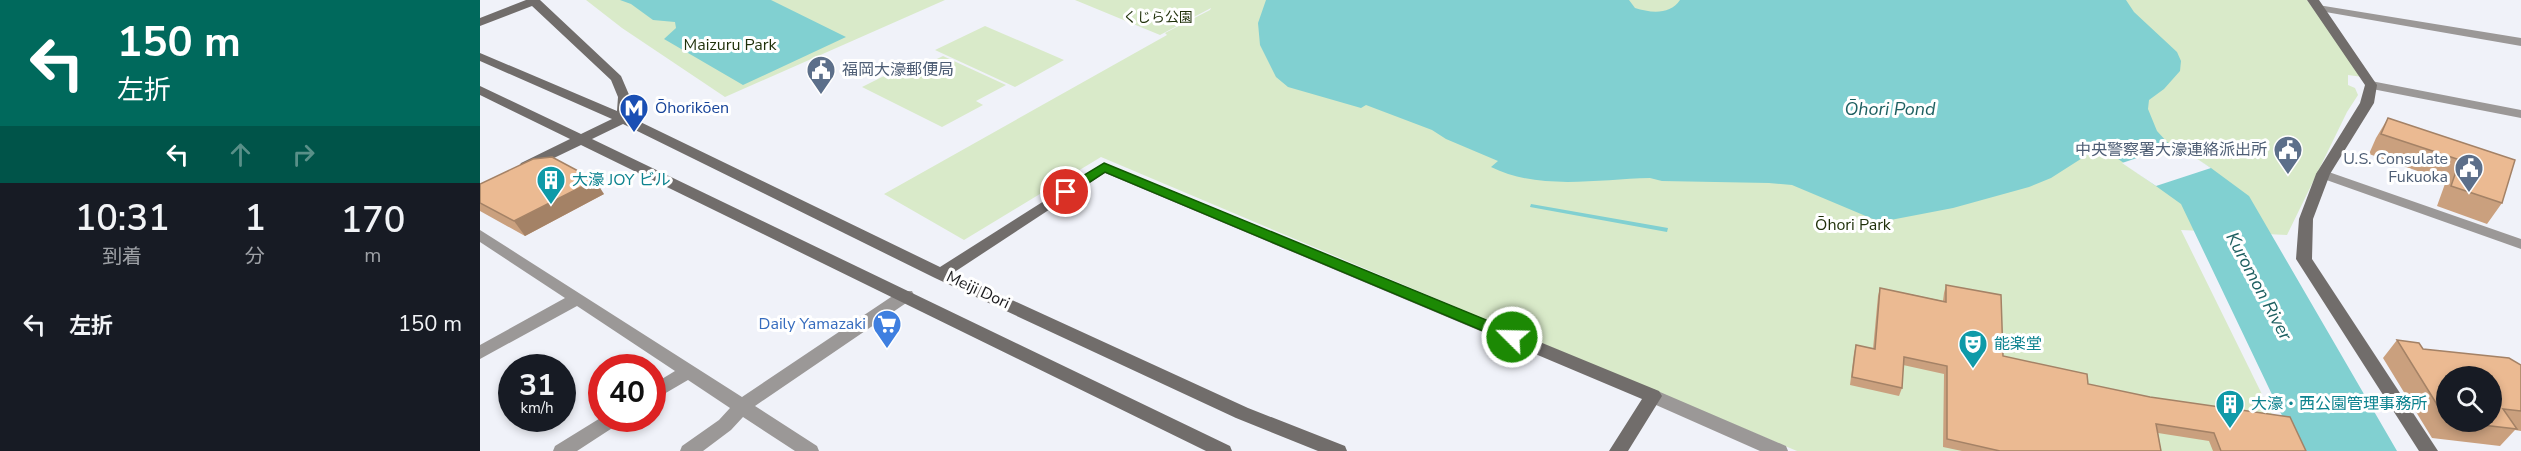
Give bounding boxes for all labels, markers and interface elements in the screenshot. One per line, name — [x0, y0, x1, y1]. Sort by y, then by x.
park label: くじら公園 — [1123, 8, 1193, 27]
text: 150 m — [117, 14, 241, 71]
icon: left — [18, 24, 96, 102]
park label: Maizuru Park — [683, 34, 778, 56]
public building icon: 福岡大濠郵便局 — [805, 54, 837, 96]
place label: 福岡大濠郵便局 — [842, 59, 954, 81]
text: 左折 — [117, 72, 171, 109]
metro station icon: Ōhorikōen — [618, 92, 650, 134]
place label: Ōhorikōen — [655, 97, 729, 119]
water label: Ōhori Pond — [1844, 97, 1936, 121]
public building icon: 中央警察署大濠連絡派出所 — [2272, 134, 2304, 176]
icon: left — [161, 138, 194, 171]
icon: ahead — [224, 138, 257, 171]
icon: right — [287, 138, 320, 171]
place label: 中央警察署大濠連絡派出所 — [2075, 139, 2267, 161]
place label: U.S. Consulate Fukuoka — [2343, 148, 2448, 188]
public building icon: U.S. Consulate Fukuoka — [2453, 152, 2485, 194]
building icon: 大濠 JOY ビル — [535, 164, 567, 206]
pin — [1040, 166, 1091, 217]
place label: 大濠 JOY ビル — [572, 169, 671, 191]
icon: arrive — [1049, 175, 1082, 208]
text: 10:31 — [75, 194, 170, 243]
text: 1 — [244, 194, 266, 243]
text: 170 — [341, 196, 405, 245]
park label: Ōhori Park — [1815, 214, 1892, 236]
water label: Kuromon River — [2220, 228, 2298, 345]
text: m — [364, 242, 381, 269]
text: 到着 — [102, 243, 142, 270]
text: 分 — [245, 243, 265, 270]
street label: Meiji Dori — [943, 266, 1013, 314]
position arrow — [1480, 305, 1544, 369]
icon: left — [18, 308, 51, 341]
supermarket icon: Daily Yamazaki — [871, 308, 903, 350]
text: 150 m — [398, 309, 462, 339]
text: 左折 — [69, 311, 113, 341]
place label: Daily Yamazaki — [759, 313, 866, 335]
theatre icon: 能楽堂 — [1957, 328, 1989, 370]
place label: 能楽堂 — [1994, 333, 2042, 355]
speed limit sign: 40 — [588, 354, 666, 432]
text: 31 — [519, 365, 555, 406]
map controls — [2436, 366, 2502, 432]
button: search — [2436, 366, 2502, 432]
building icon: 大濠・西公園管理事務所 — [2214, 388, 2246, 430]
place label: 大濠・西公園管理事務所 — [2251, 393, 2427, 415]
text: km/h — [520, 398, 554, 418]

